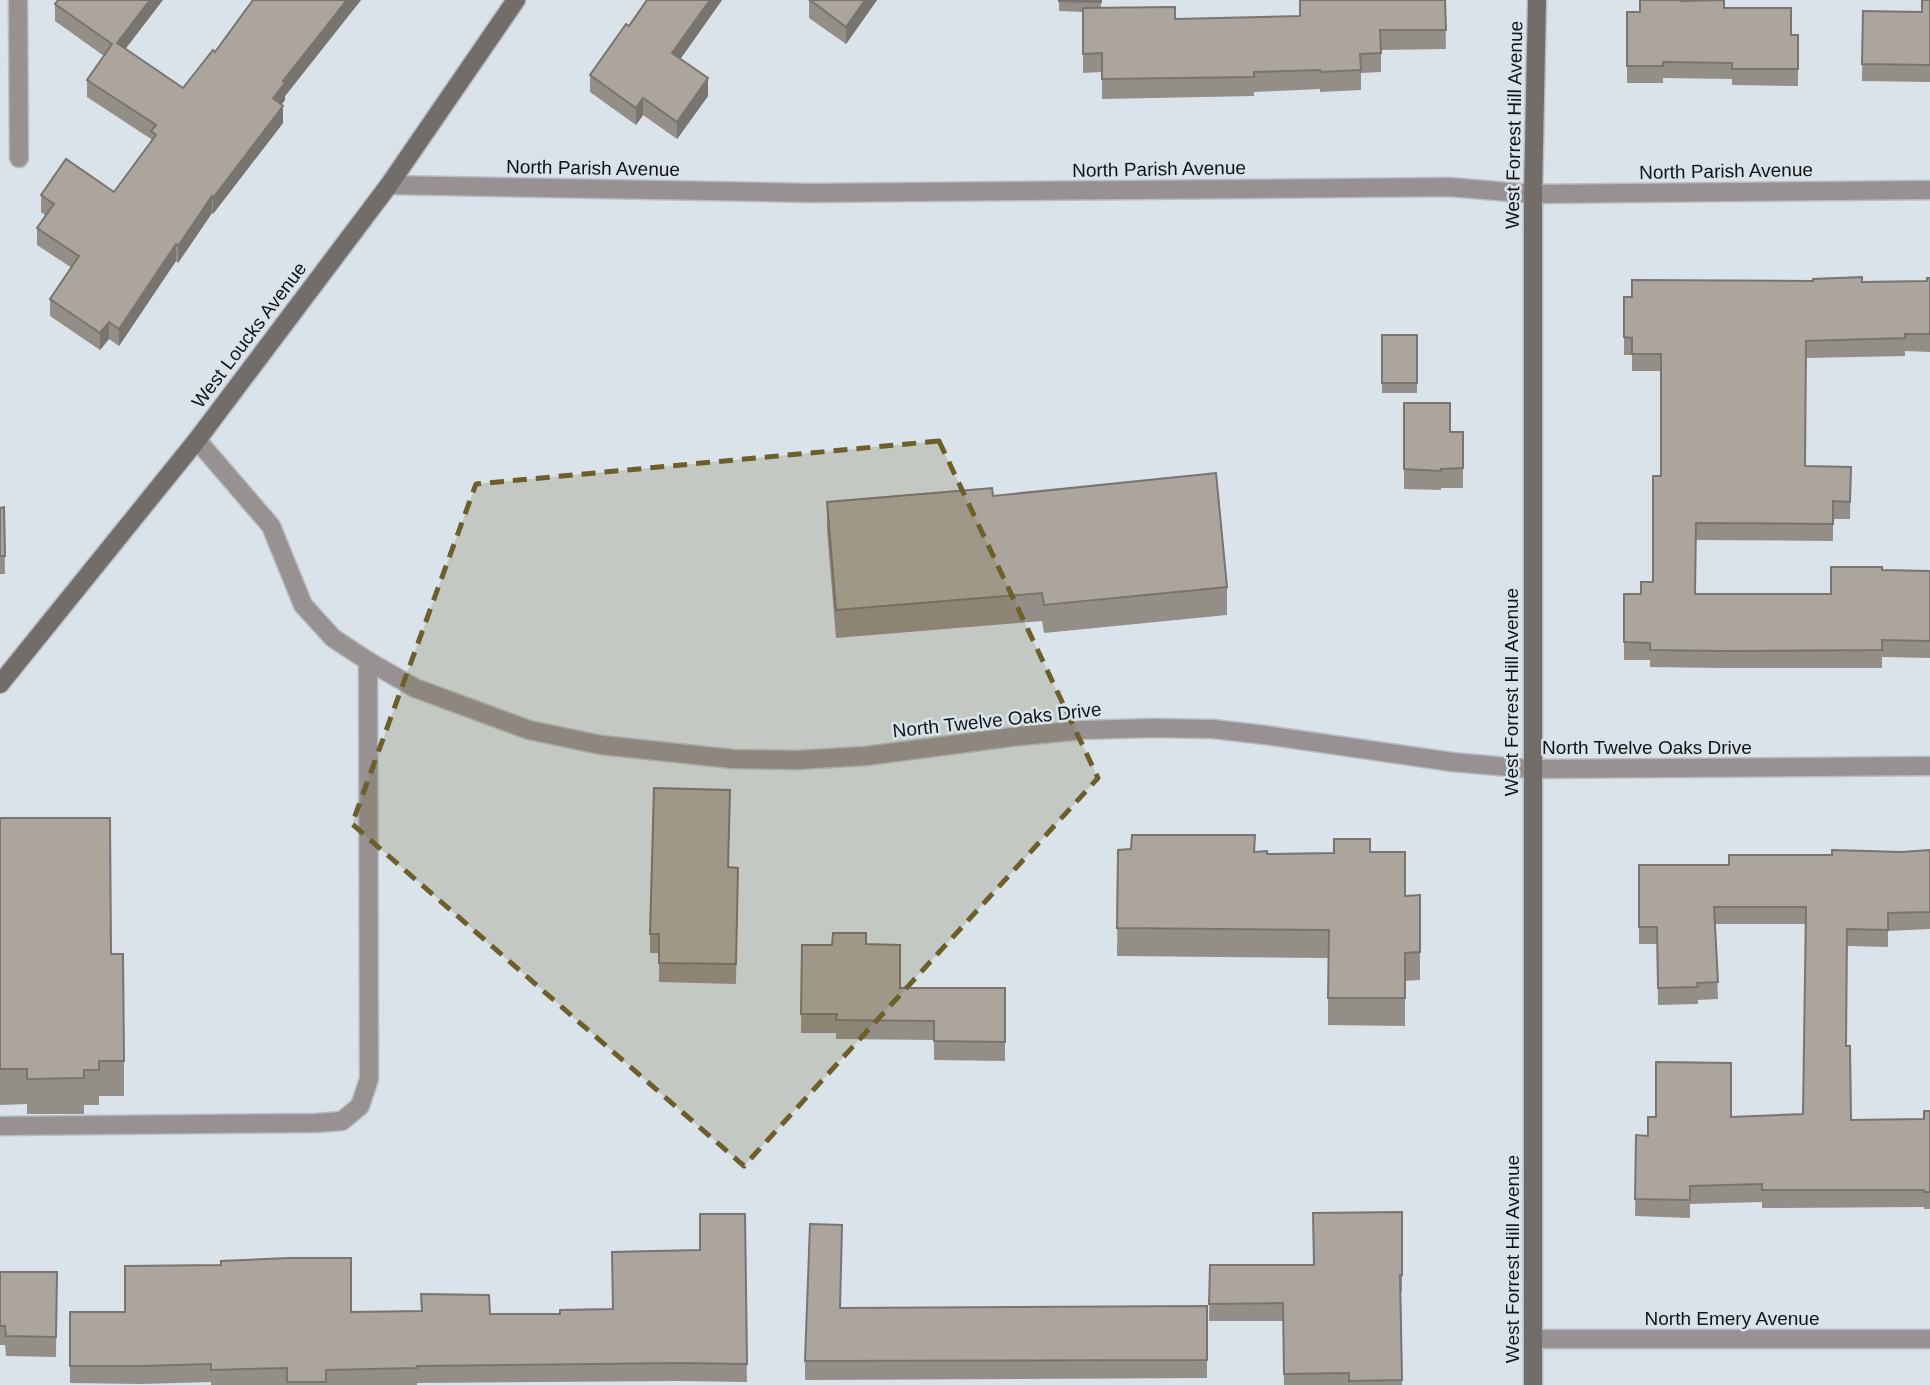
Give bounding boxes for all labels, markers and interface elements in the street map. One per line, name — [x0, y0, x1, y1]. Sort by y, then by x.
street label: West Forrest Hill Avenue — [1502, 21, 1526, 229]
street label: North Parish Avenue — [506, 156, 680, 180]
street label: North Parish Avenue — [1072, 157, 1246, 181]
street label: North Parish Avenue — [1639, 159, 1813, 183]
street label: West Loucks Avenue — [187, 258, 311, 412]
street label: West Forrest Hill Avenue — [1501, 588, 1522, 796]
street label: North Twelve Oaks Drive — [892, 699, 1102, 741]
street label: North Twelve Oaks Drive — [1542, 737, 1752, 758]
street label: West Forrest Hill Avenue — [1502, 1155, 1523, 1363]
street label: North Emery Avenue — [1645, 1308, 1819, 1329]

